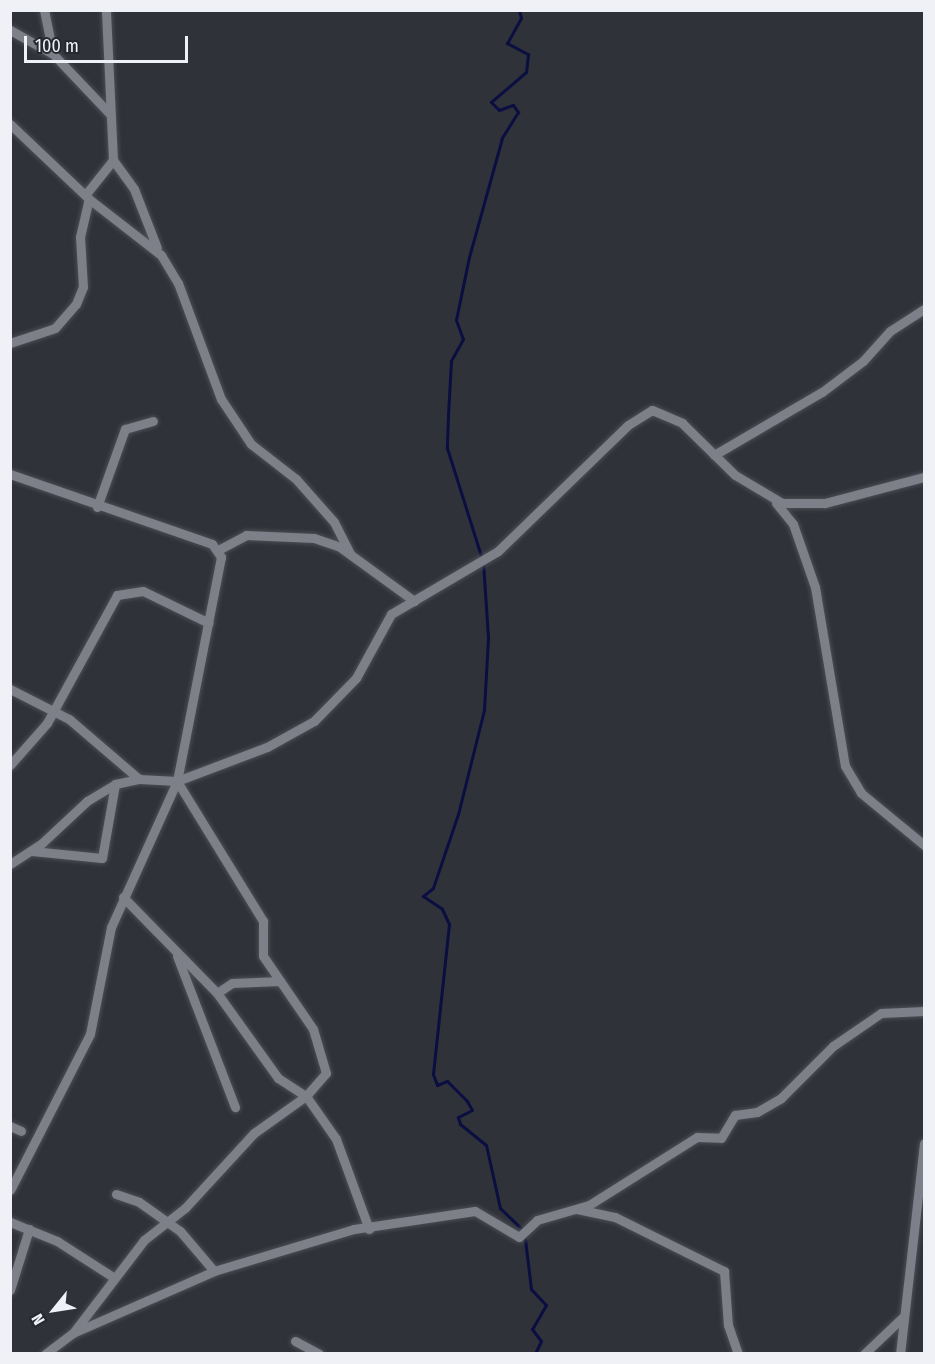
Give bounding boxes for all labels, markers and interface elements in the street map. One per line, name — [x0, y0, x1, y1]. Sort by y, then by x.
scale bar — [27, 24, 190, 62]
text: 100 m — [35, 35, 79, 57]
north arrow — [24, 1280, 84, 1340]
text: N — [27, 1310, 49, 1328]

